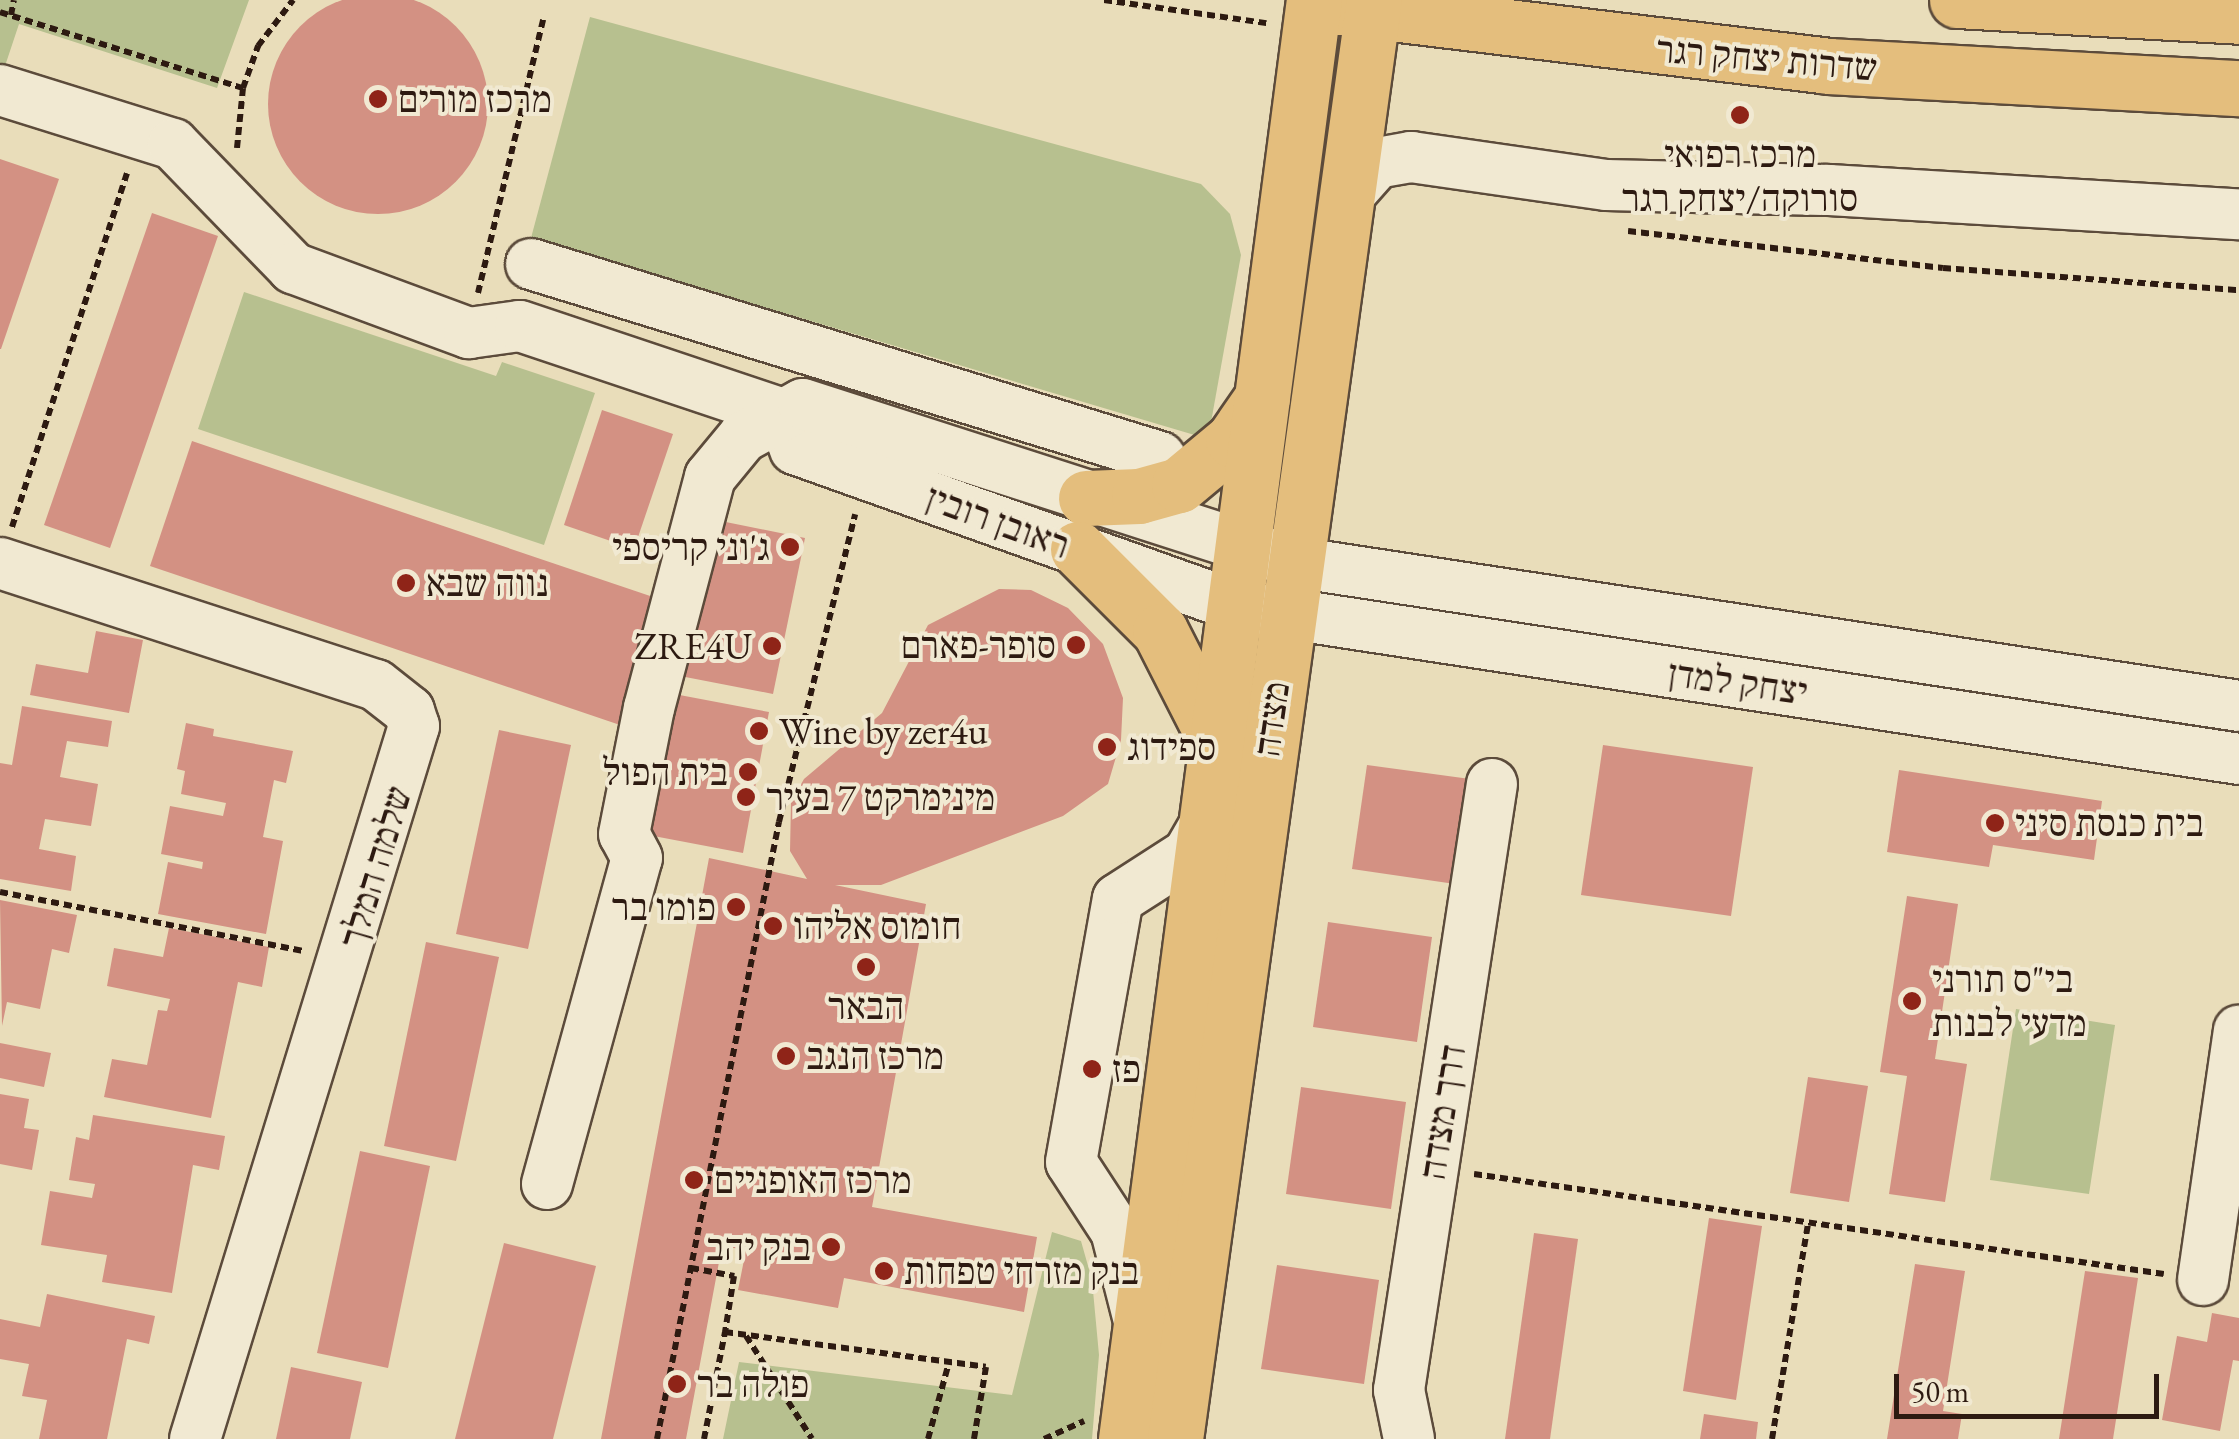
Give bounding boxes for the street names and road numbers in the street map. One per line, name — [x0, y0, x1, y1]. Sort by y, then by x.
street label: שדרות יצחק רגר — [1655, 26, 1879, 90]
street label: ראובן רובין — [920, 474, 1076, 568]
street label: יצחק למדן — [1665, 650, 1811, 714]
street label: מצדה — [1243, 678, 1299, 760]
street label: שלמה המלך — [329, 780, 421, 954]
street label: דרך מצדה — [1409, 1041, 1475, 1183]

